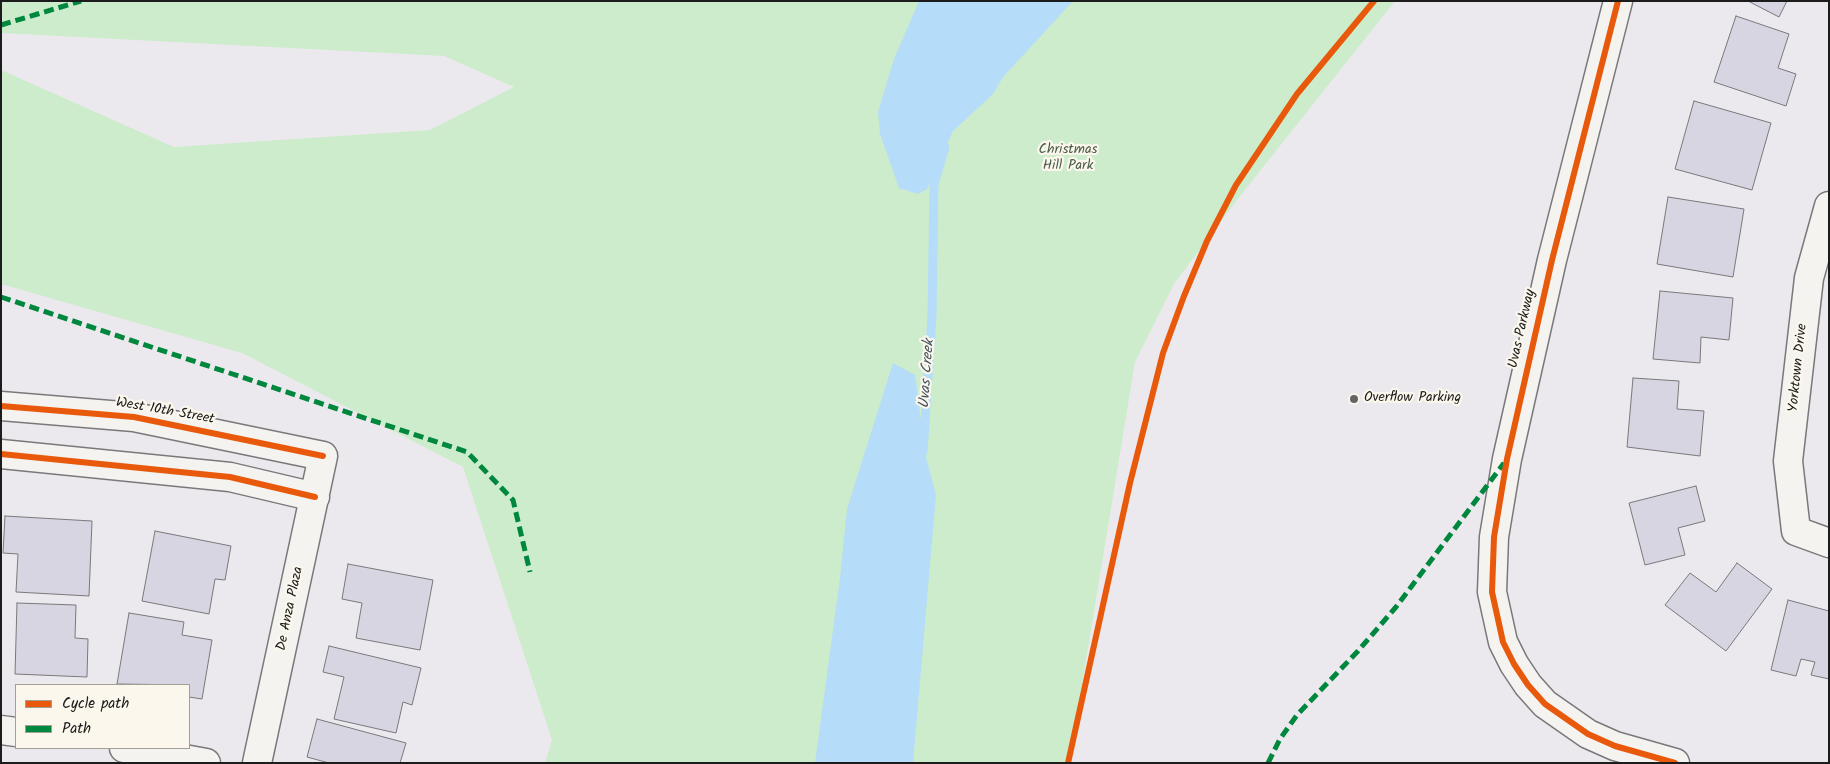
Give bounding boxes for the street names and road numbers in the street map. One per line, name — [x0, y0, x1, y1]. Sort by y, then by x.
street label: Uvas Parkway — [1506, 288, 1540, 370]
street label: Yorktown Drive — [1786, 323, 1812, 413]
street label: West 10th Street — [114, 395, 216, 429]
street label: De Anza Plaza — [274, 565, 308, 653]

